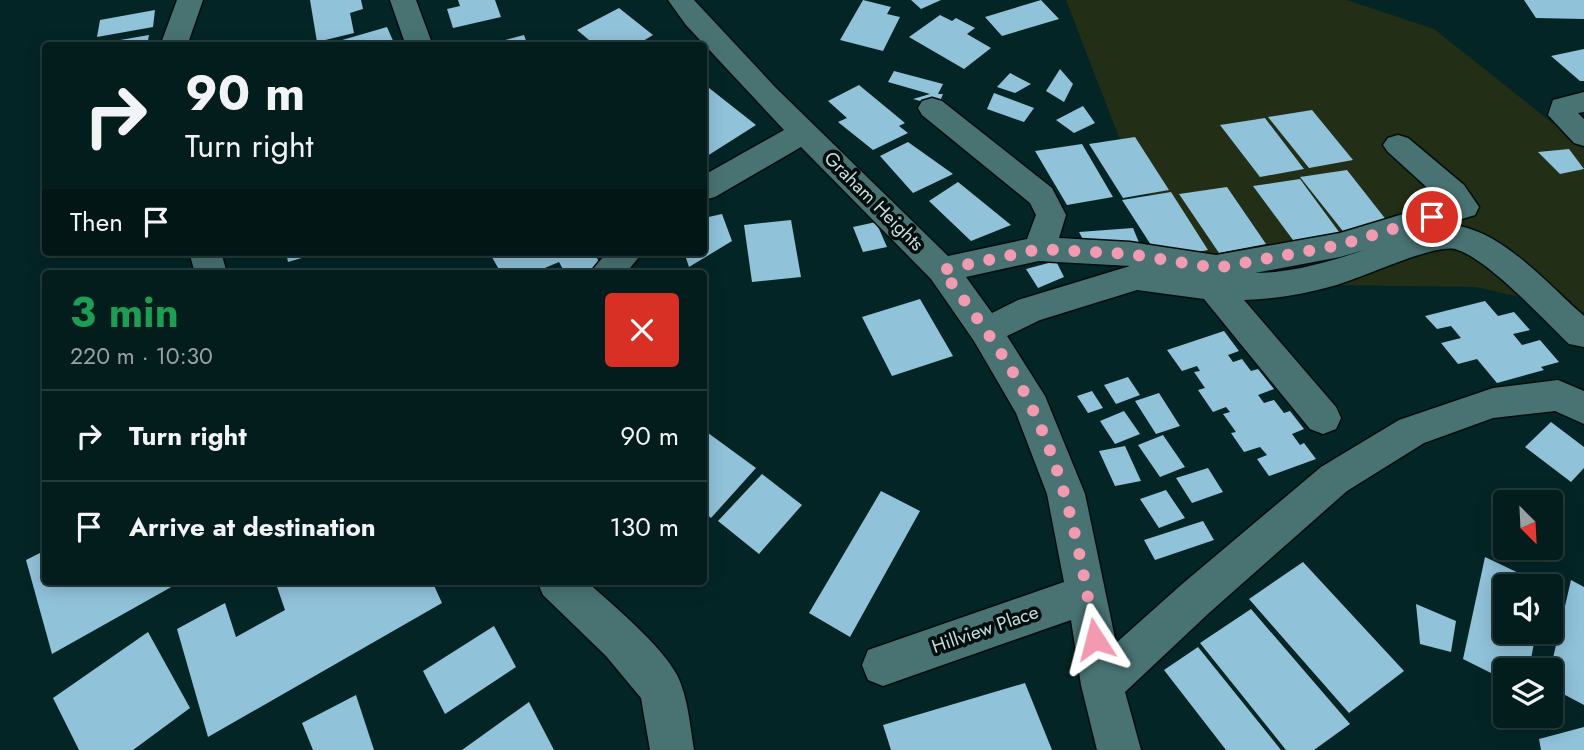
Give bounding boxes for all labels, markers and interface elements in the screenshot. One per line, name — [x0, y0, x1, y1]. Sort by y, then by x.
text: 90 m — [185, 58, 305, 128]
icon: right — [70, 70, 161, 161]
text: Turn right — [185, 123, 314, 169]
street label: Graham Heights — [818, 145, 930, 257]
pin — [1402, 187, 1462, 247]
icon: arrive — [1413, 198, 1451, 236]
text: Then — [70, 203, 123, 241]
icon: arrive — [137, 203, 175, 241]
text: 3 min — [70, 282, 179, 343]
button: close — [605, 293, 679, 367]
text: 220 m · 10:30 — [70, 339, 213, 373]
icon: right — [70, 417, 108, 455]
text: Turn right — [129, 417, 247, 455]
text: 90 m — [620, 417, 679, 455]
north arrow — [1493, 490, 1563, 560]
map controls — [1493, 490, 1563, 728]
icon: arrive — [70, 508, 108, 546]
text: Arrive at destination — [129, 508, 376, 546]
text: 130 m — [609, 508, 679, 546]
button: sound — [1493, 574, 1563, 644]
street label: Hillview Place — [928, 598, 1042, 660]
position arrow — [1058, 602, 1132, 676]
button: layers — [1493, 658, 1563, 728]

